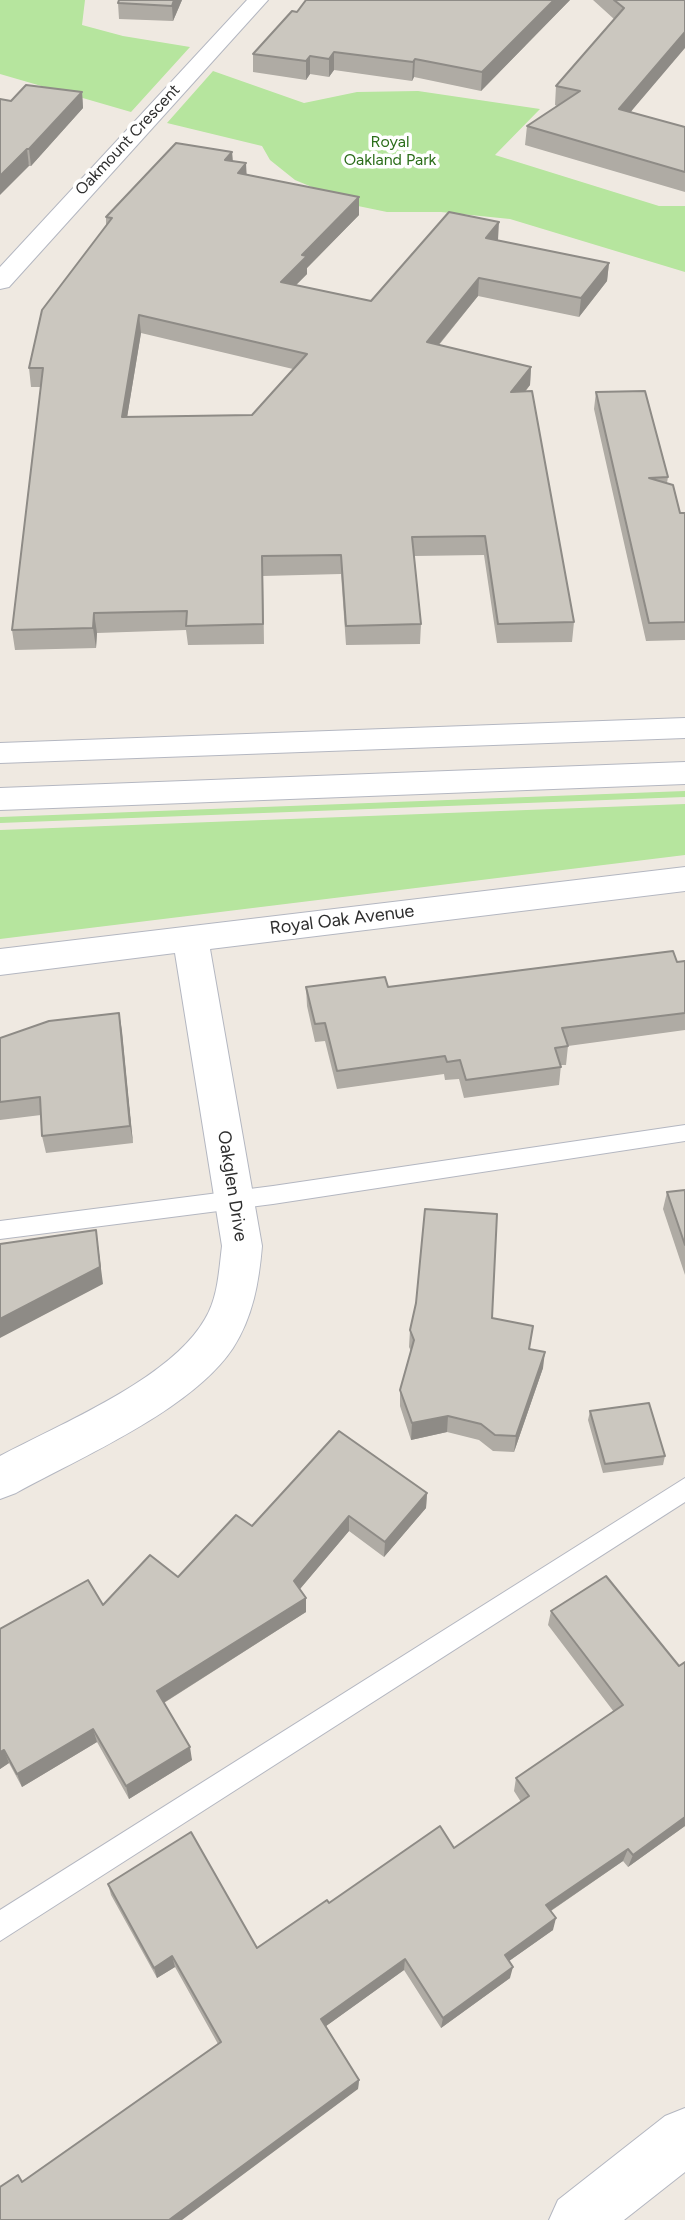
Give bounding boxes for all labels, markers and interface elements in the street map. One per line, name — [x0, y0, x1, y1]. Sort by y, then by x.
street label: Oakmount Crescent — [72, 81, 184, 199]
park label: Royal Oakland Park — [344, 132, 436, 170]
street label: Royal Oak Avenue — [268, 900, 416, 940]
street label: Oakglen Drive — [213, 1129, 251, 1243]

